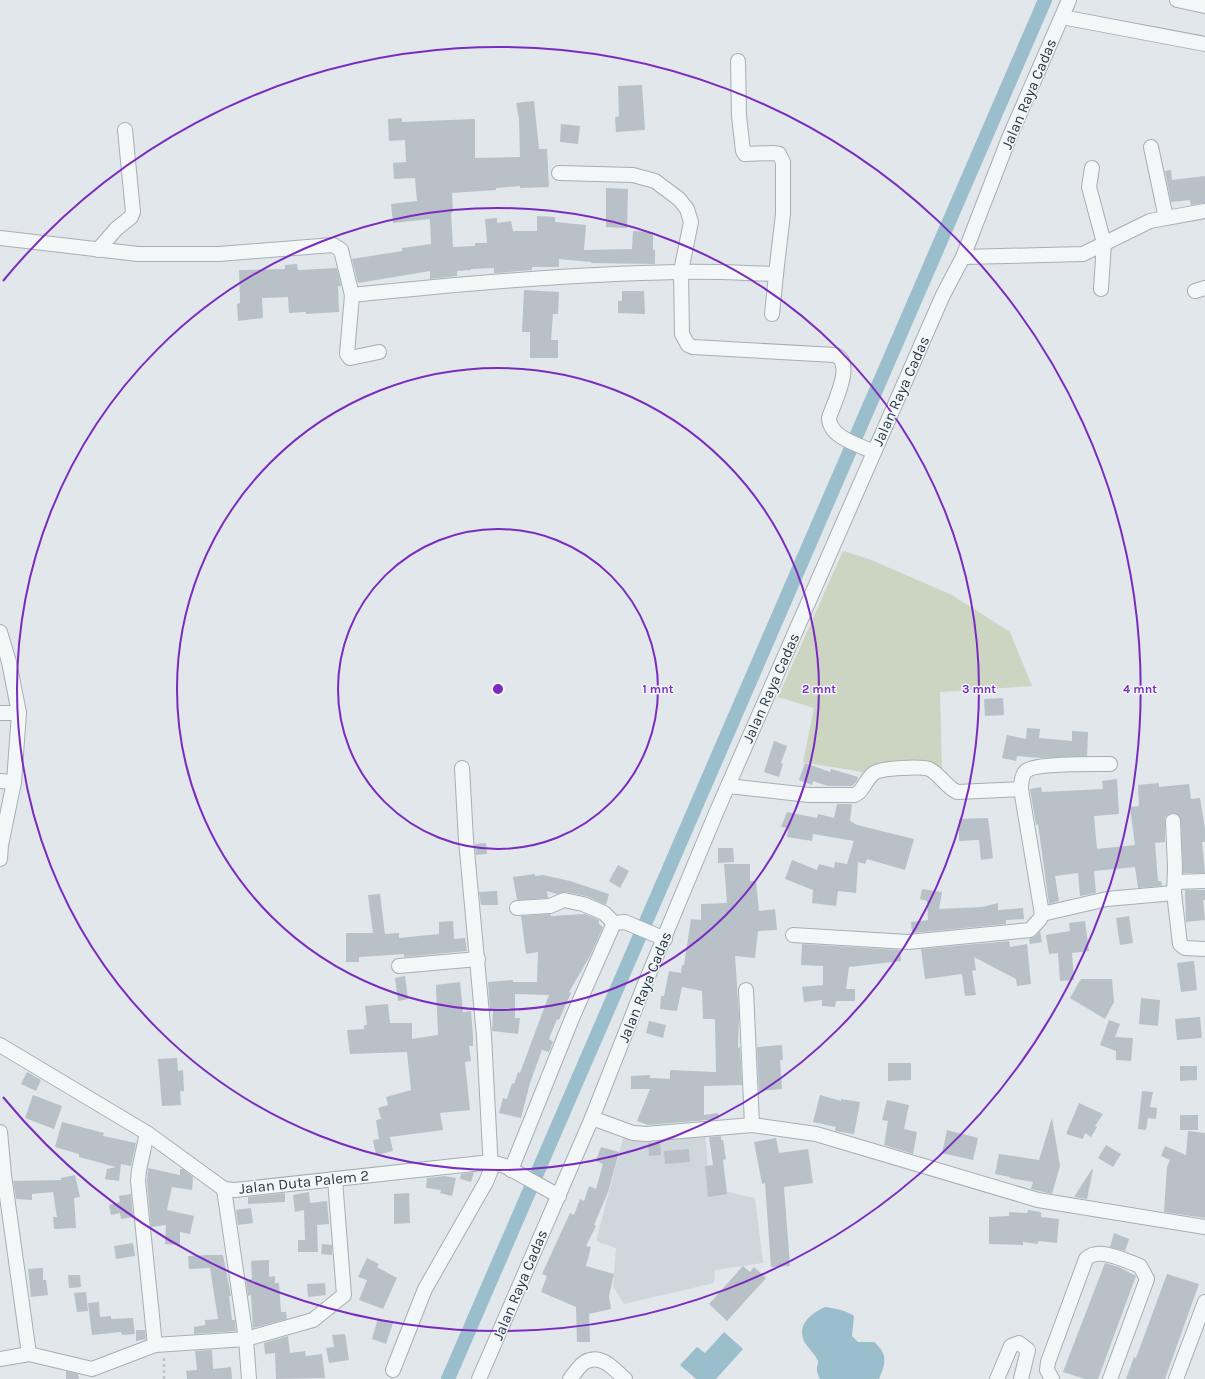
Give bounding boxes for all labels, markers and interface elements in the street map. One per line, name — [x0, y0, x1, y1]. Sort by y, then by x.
street label: Jalan Raya Cadas — [998, 36, 1060, 152]
street label: Jalan Raya Cadas — [869, 333, 933, 449]
street label: Jalan Raya Cadas — [739, 630, 803, 746]
centre of rings — [491, 682, 505, 696]
text: 1 mnt — [643, 682, 674, 696]
text: 2 mnt — [802, 682, 836, 696]
text: 3 mnt — [962, 682, 996, 696]
text: 4 mnt — [1123, 682, 1157, 696]
street label: Jalan Raya Cadas — [615, 929, 675, 1045]
street label: Jalan Duta Palem 2 — [238, 1166, 370, 1198]
street label: Jalan Raya Cadas — [489, 1227, 551, 1343]

